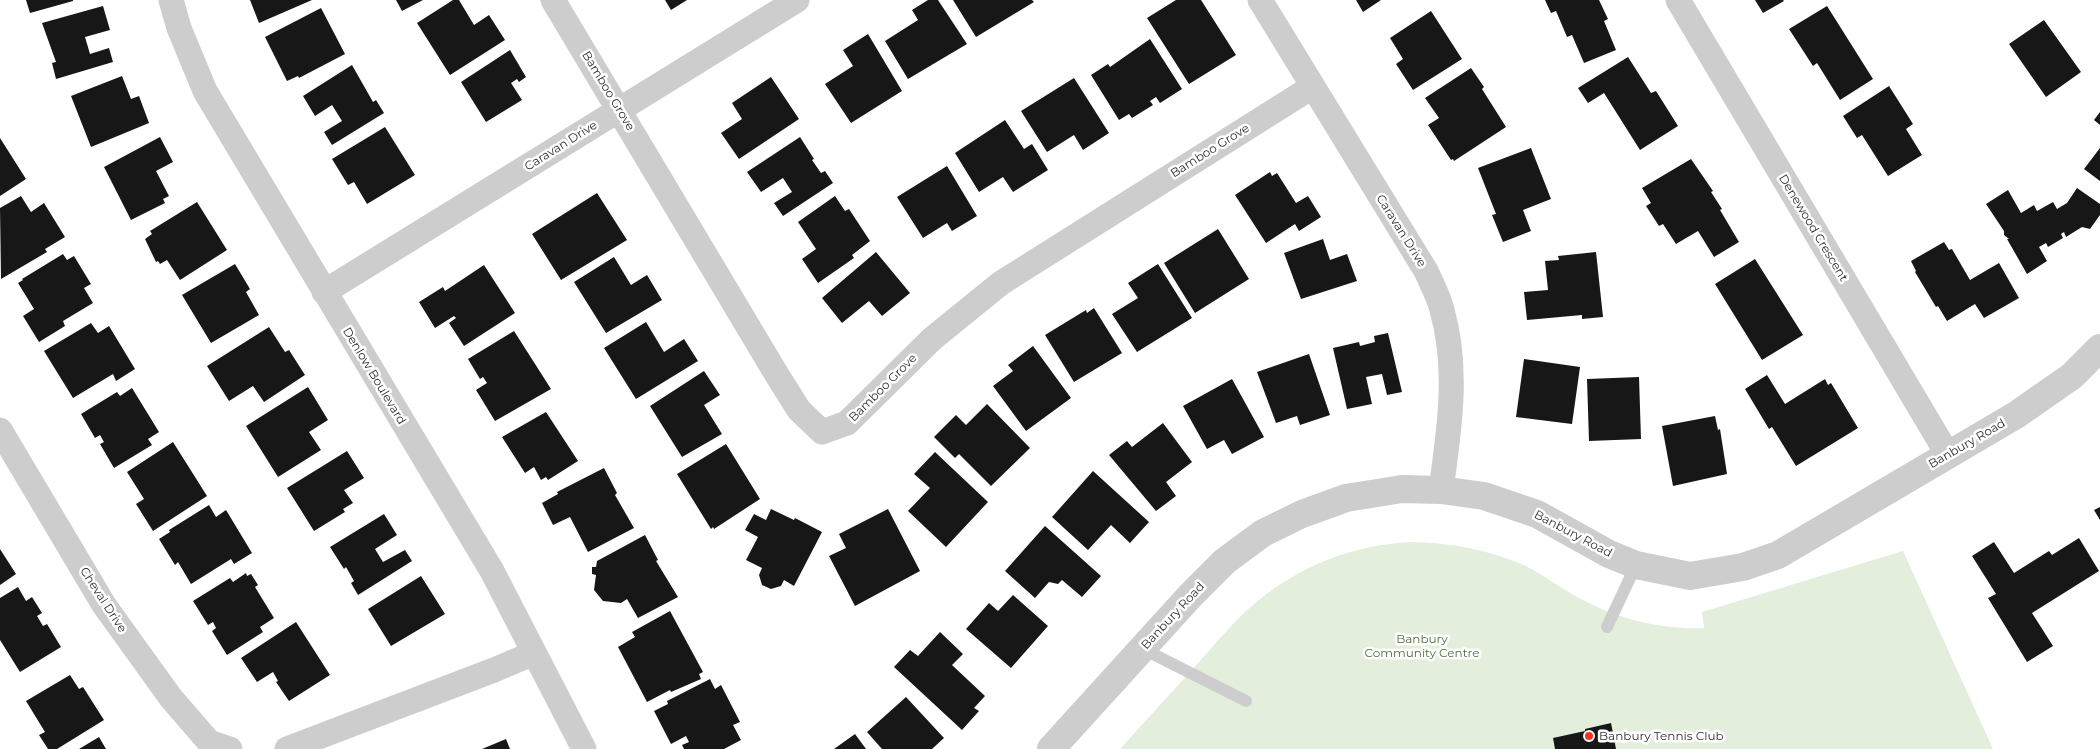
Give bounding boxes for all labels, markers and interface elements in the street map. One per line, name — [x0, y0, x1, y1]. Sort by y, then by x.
street label: Bamboo Grove — [579, 49, 637, 133]
street label: Caravan Drive — [522, 118, 600, 174]
street label: Bamboo Grove — [1168, 121, 1252, 181]
street label: Denewood Crescent — [1775, 172, 1851, 284]
street label: Caravan Drive — [1373, 192, 1429, 270]
street label: Denlow Boulevard — [339, 325, 409, 427]
street label: Bamboo Grove — [846, 351, 920, 425]
street label: Banbury Road — [1926, 416, 2008, 472]
street label: Banbury Road — [1532, 507, 1614, 561]
street label: Cheval Drive — [77, 565, 129, 635]
street label: Banbury Road — [1138, 580, 1208, 652]
park label: Banbury Community Centre — [1365, 632, 1479, 660]
place label: Banbury Tennis Club — [1599, 729, 1724, 743]
marker: Banbury Tennis Club — [1583, 730, 1595, 742]

